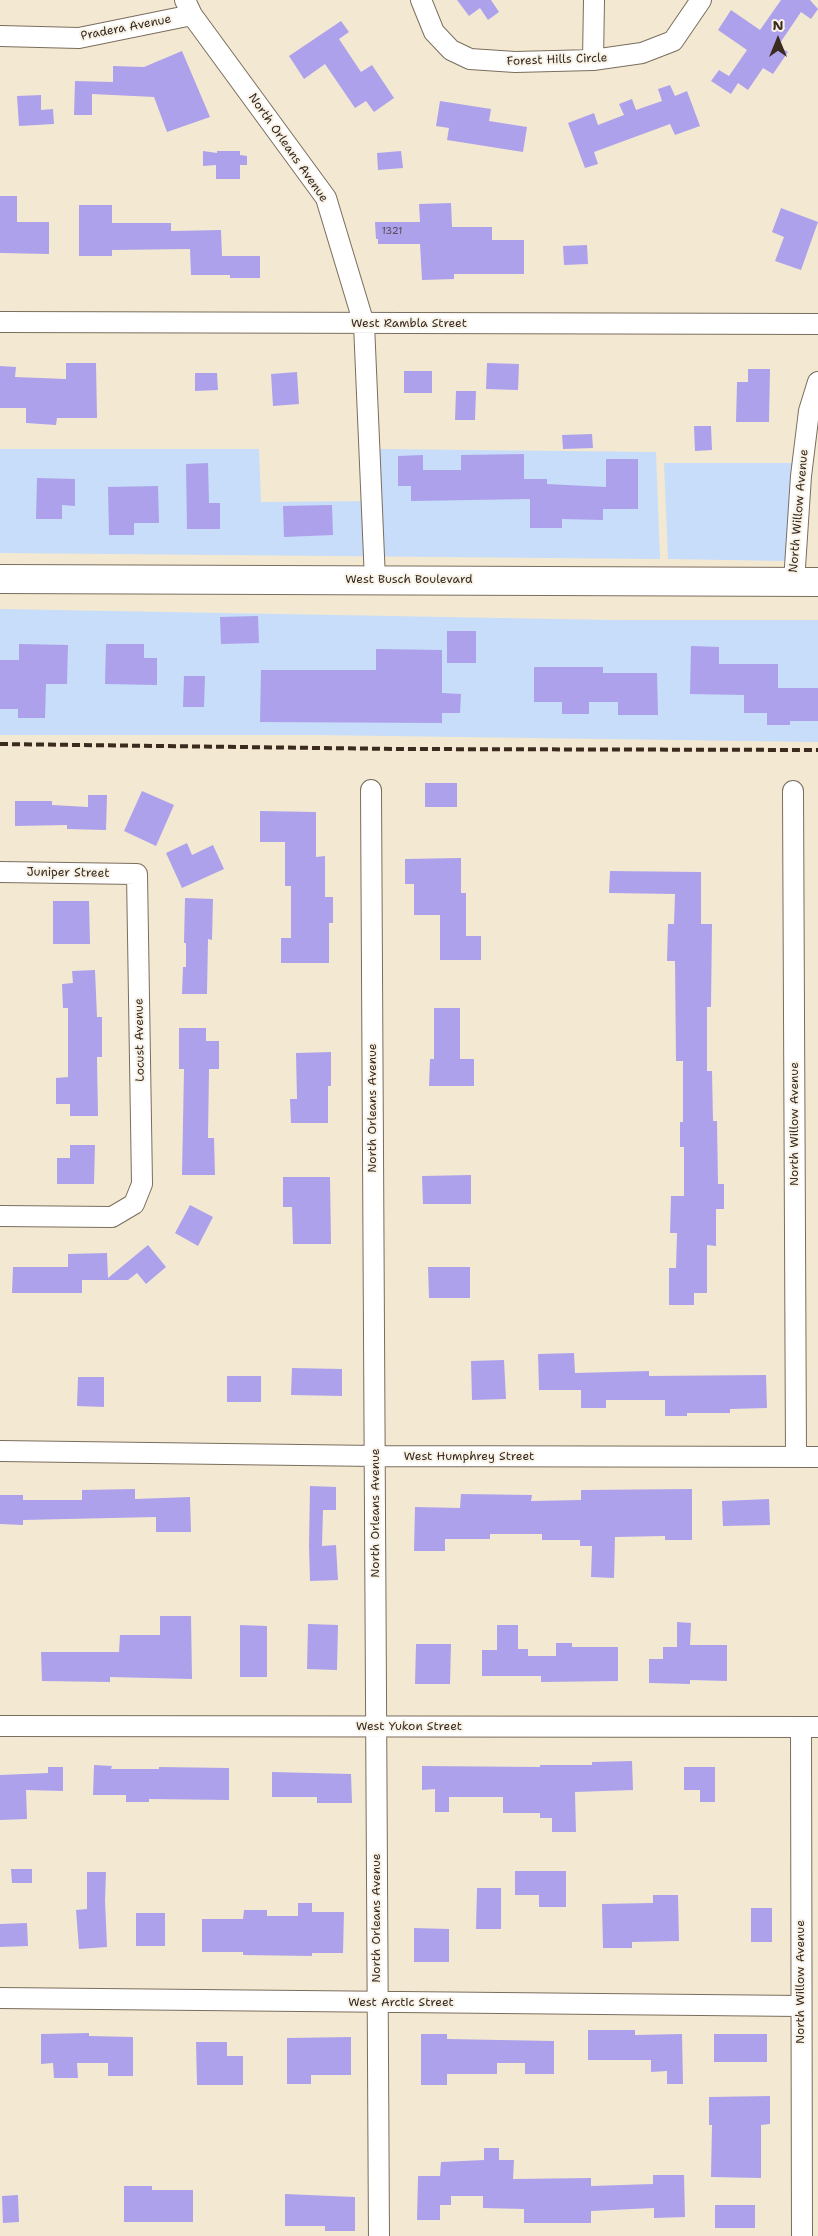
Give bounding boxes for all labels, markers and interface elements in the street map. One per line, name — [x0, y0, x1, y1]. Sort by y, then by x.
street label: Pradera Avenue — [80, 12, 172, 44]
north arrow — [753, 15, 803, 65]
text: N — [772, 16, 784, 34]
street label: Forest Hills Circle — [506, 51, 608, 69]
street label: North Orleans Avenue — [245, 91, 331, 205]
house number: 1321 — [382, 225, 402, 237]
street label: West Rambla Street — [351, 317, 467, 331]
street label: North Willow Avenue — [786, 449, 812, 573]
street label: West Busch Boulevard — [345, 573, 473, 587]
street label: Juniper Street — [26, 865, 110, 881]
street label: Locust Avenue — [132, 998, 148, 1082]
street label: North Orleans Avenue — [366, 1043, 380, 1173]
street label: North Willow Avenue — [788, 1062, 802, 1186]
street label: North Orleans Avenue — [369, 1448, 383, 1578]
street label: West Humphrey Street — [404, 1450, 534, 1464]
street label: West Yukon Street — [356, 1720, 462, 1734]
street label: North Orleans Avenue — [370, 1853, 384, 1983]
street label: North Willow Avenue — [794, 1920, 808, 2044]
street label: West Arctic Street — [348, 1996, 454, 2010]

